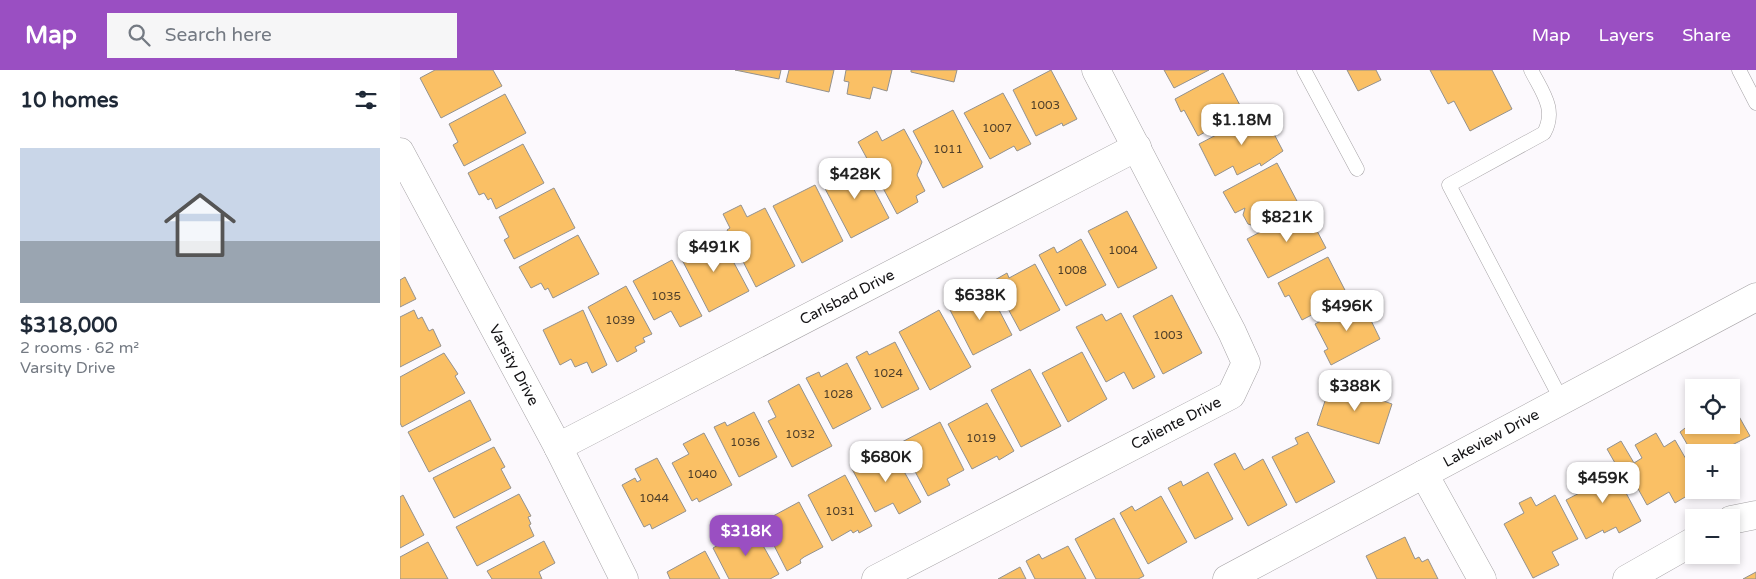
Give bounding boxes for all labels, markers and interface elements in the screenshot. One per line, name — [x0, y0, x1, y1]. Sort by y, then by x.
search box — [107, 13, 457, 58]
text: Map — [25, 21, 77, 50]
icon: search — [125, 21, 153, 49]
text: Search here — [165, 24, 272, 46]
text: Map — [1532, 24, 1571, 46]
text: Layers — [1599, 24, 1654, 46]
text: Share — [1682, 24, 1731, 46]
icon: filters — [352, 86, 380, 114]
text: 10 homes — [20, 88, 119, 113]
house number: 1003 — [1030, 98, 1060, 112]
pin: $1.18M — [1201, 104, 1283, 146]
text: $1.18M — [1212, 110, 1272, 130]
house number: 1007 — [982, 121, 1012, 135]
house number: 1011 — [933, 142, 963, 156]
pin: $428K — [820, 158, 890, 200]
text: $428K — [830, 164, 880, 184]
icon: home — [155, 180, 245, 270]
pin: $821K — [1252, 200, 1322, 243]
text: $821K — [1262, 207, 1312, 227]
pin: $491K — [679, 230, 749, 273]
text: $491K — [689, 237, 739, 257]
house number: 1004 — [1108, 243, 1139, 257]
house number: 1008 — [1057, 263, 1087, 277]
street label: Carlsbad Drive — [797, 265, 897, 329]
pin: $638K — [945, 278, 1015, 321]
text: $638K — [955, 285, 1005, 305]
house number: 1035 — [651, 289, 681, 303]
pin: $496K — [1312, 290, 1382, 332]
text: $496K — [1322, 296, 1372, 316]
text: $318,000 — [20, 313, 118, 338]
house number: 1039 — [605, 313, 635, 327]
street label: Varsity Drive — [485, 321, 543, 409]
house number: 1003 — [1153, 328, 1183, 342]
text: 2 rooms · 62 m² — [20, 338, 139, 358]
text: Varsity Drive — [20, 358, 115, 378]
house number: 1024 — [873, 366, 904, 380]
pin: $388K — [1320, 370, 1390, 412]
text: $388K — [1330, 376, 1380, 396]
map controls — [1685, 379, 1740, 564]
button: locate — [1685, 379, 1740, 434]
house number: 1028 — [823, 387, 853, 401]
street label: Caliente Drive — [1128, 393, 1224, 453]
street label: Lakeview Drive — [1440, 405, 1542, 471]
house number: 1032 — [785, 427, 815, 441]
house number: 1019 — [966, 431, 996, 445]
house number: 1036 — [730, 435, 760, 449]
pin: $680K — [851, 440, 921, 483]
button: + — [1685, 444, 1740, 499]
text: $680K — [861, 447, 911, 467]
pin: $459K — [1568, 462, 1638, 504]
house number: 1040 — [687, 467, 718, 481]
text: $459K — [1578, 468, 1628, 488]
house number: 1044 — [639, 491, 670, 505]
house number: 1031 — [825, 504, 855, 518]
button: − — [1685, 509, 1740, 564]
pin: $318K — [711, 514, 781, 557]
text: $318K — [721, 521, 771, 541]

